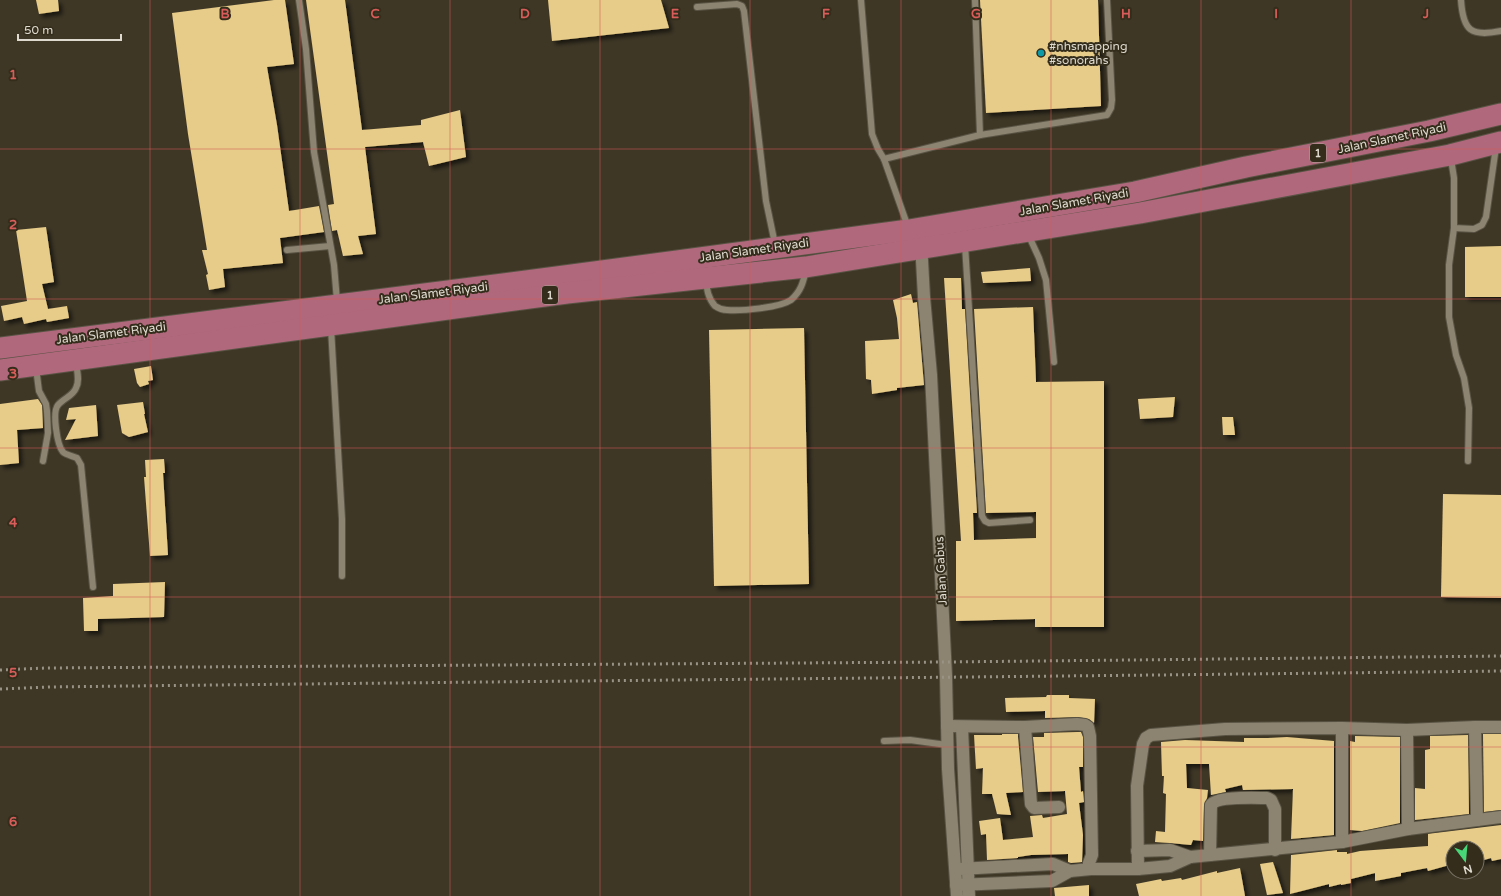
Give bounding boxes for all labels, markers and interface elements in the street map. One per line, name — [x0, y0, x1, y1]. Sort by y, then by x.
text: B — [220, 6, 230, 22]
text: C — [370, 6, 380, 22]
text: D — [520, 6, 530, 22]
text: E — [671, 6, 679, 22]
text: F — [822, 6, 830, 22]
text: G — [971, 6, 981, 22]
text: H — [1121, 6, 1131, 22]
text: I — [1274, 6, 1278, 22]
text: J — [1422, 6, 1429, 22]
scale bar — [18, 16, 121, 42]
text: 50 m — [24, 23, 53, 37]
place label: #nhsmapping #sonorahs — [1049, 39, 1128, 67]
marker: #nhsmapping #sonorahs — [1036, 48, 1046, 58]
text: 1 — [9, 67, 17, 83]
street label: Jalan Slamet Riyadi — [1337, 120, 1447, 156]
road number: 1 — [1310, 144, 1326, 162]
street label: Jalan Slamet Riyadi — [1018, 186, 1130, 218]
text: 2 — [9, 217, 17, 233]
street label: Jalan Slamet Riyadi — [698, 235, 810, 265]
street label: Jalan Slamet Riyadi — [377, 279, 489, 307]
road number: 1 — [542, 286, 558, 304]
street label: Jalan Slamet Riyadi — [55, 319, 167, 347]
text: 3 — [9, 366, 17, 382]
text: 4 — [9, 515, 18, 531]
street label: Jalan Gabus — [932, 536, 950, 606]
text: 5 — [9, 665, 17, 681]
text: 6 — [9, 814, 17, 830]
north arrow — [1445, 840, 1485, 880]
text: N — [1462, 862, 1474, 877]

